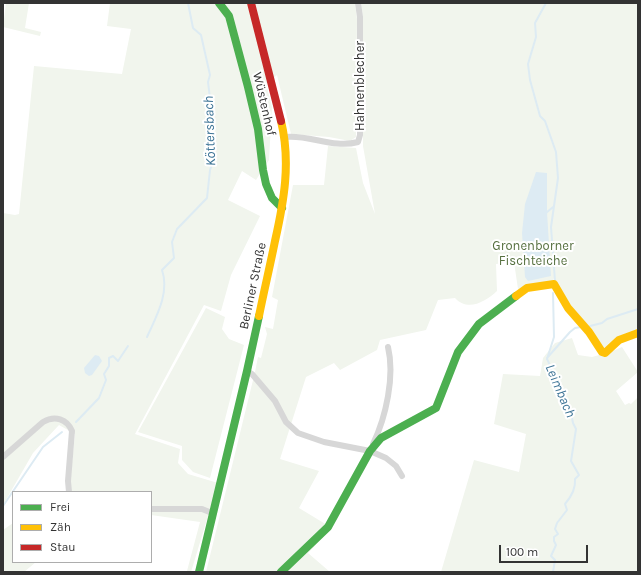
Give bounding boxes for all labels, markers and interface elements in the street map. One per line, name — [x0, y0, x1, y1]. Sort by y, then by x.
street label: Hahnenblecher — [352, 41, 368, 131]
street label: Wüstenhof — [249, 71, 279, 137]
water label: Köttersbach — [200, 96, 220, 166]
park label: Gronenborner Fischteiche — [492, 238, 574, 269]
street label: Berliner Straße — [236, 241, 270, 331]
water label: Leimbach — [541, 362, 579, 420]
legend — [12, 491, 152, 563]
text: Frei — [50, 500, 70, 514]
text: Zäh — [50, 520, 71, 534]
scale bar — [501, 537, 590, 563]
text: Stau — [50, 540, 76, 554]
text: 100 m — [506, 545, 538, 559]

